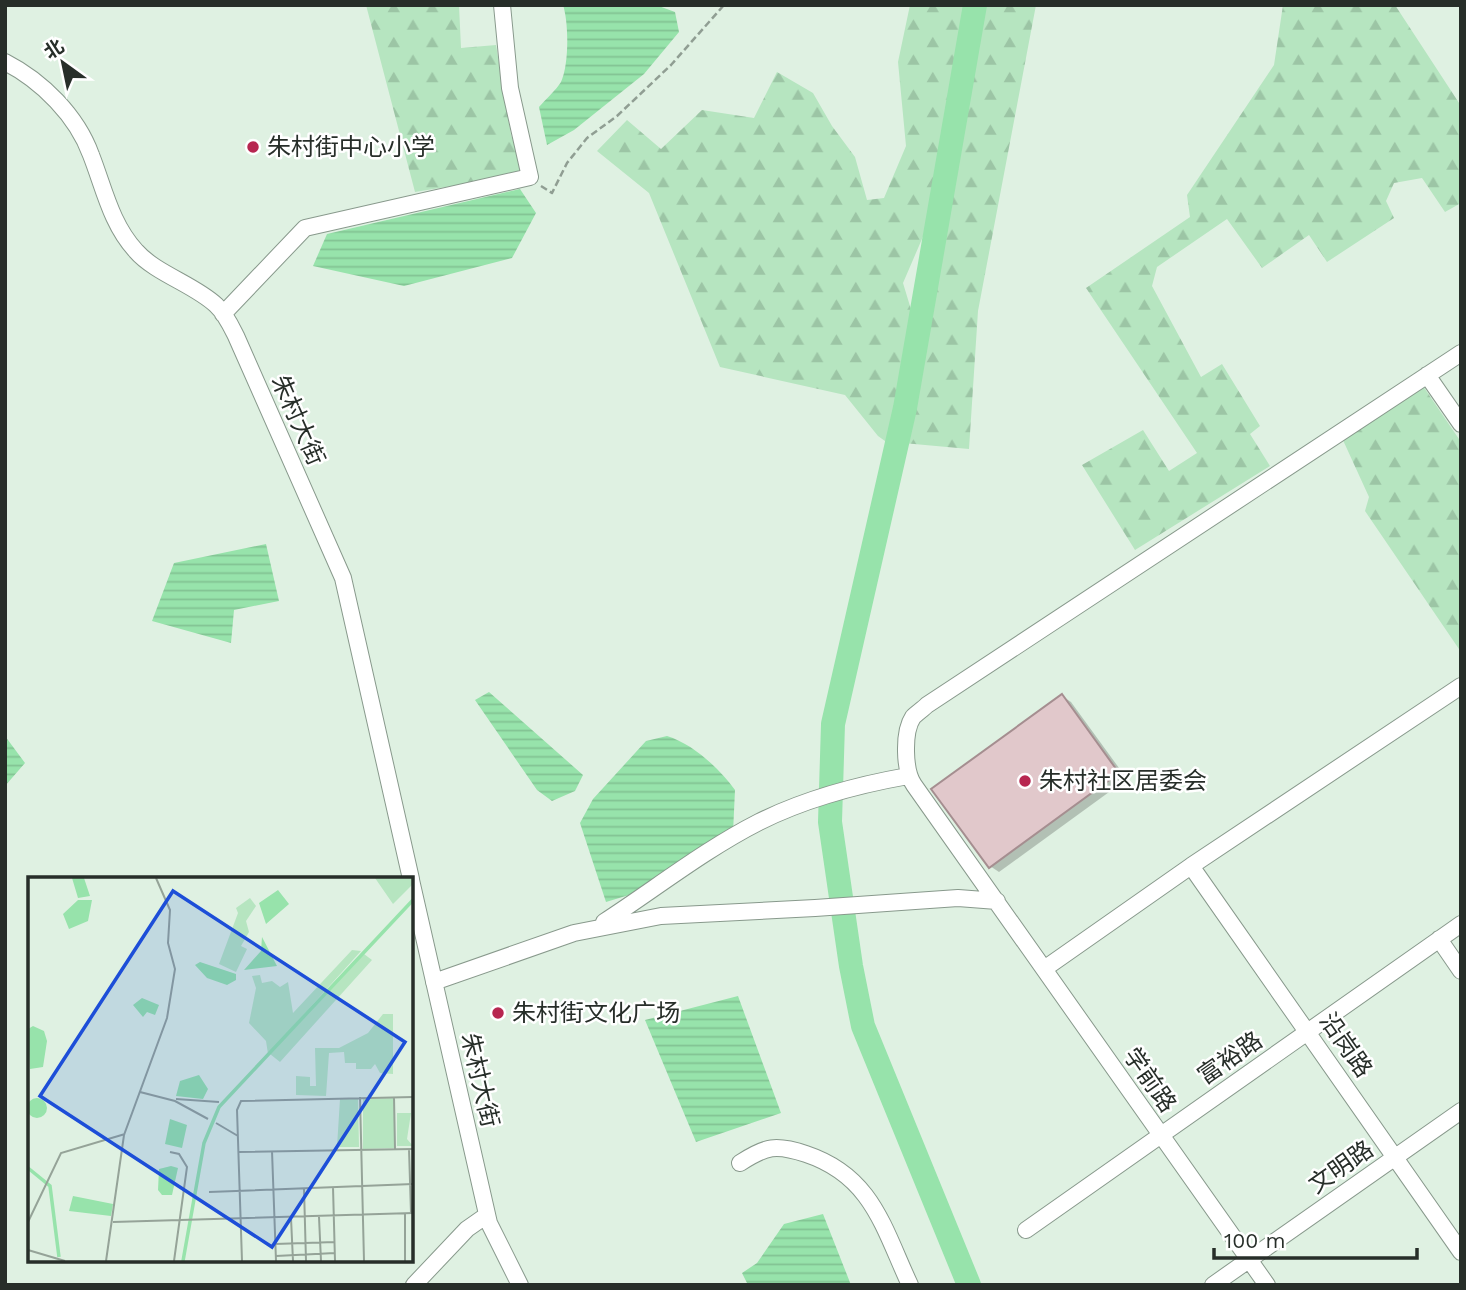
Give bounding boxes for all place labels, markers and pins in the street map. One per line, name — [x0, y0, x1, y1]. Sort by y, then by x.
place label: 朱村街中心小学 — [267, 133, 435, 161]
marker: 朱村街中心小学 — [245, 139, 261, 155]
place label: 朱村社区居委会 — [1039, 767, 1207, 795]
marker: 朱村社区居委会 — [1017, 773, 1033, 789]
place label: 朱村街文化广场 — [512, 999, 680, 1027]
marker: 朱村街文化广场 — [490, 1005, 506, 1021]

